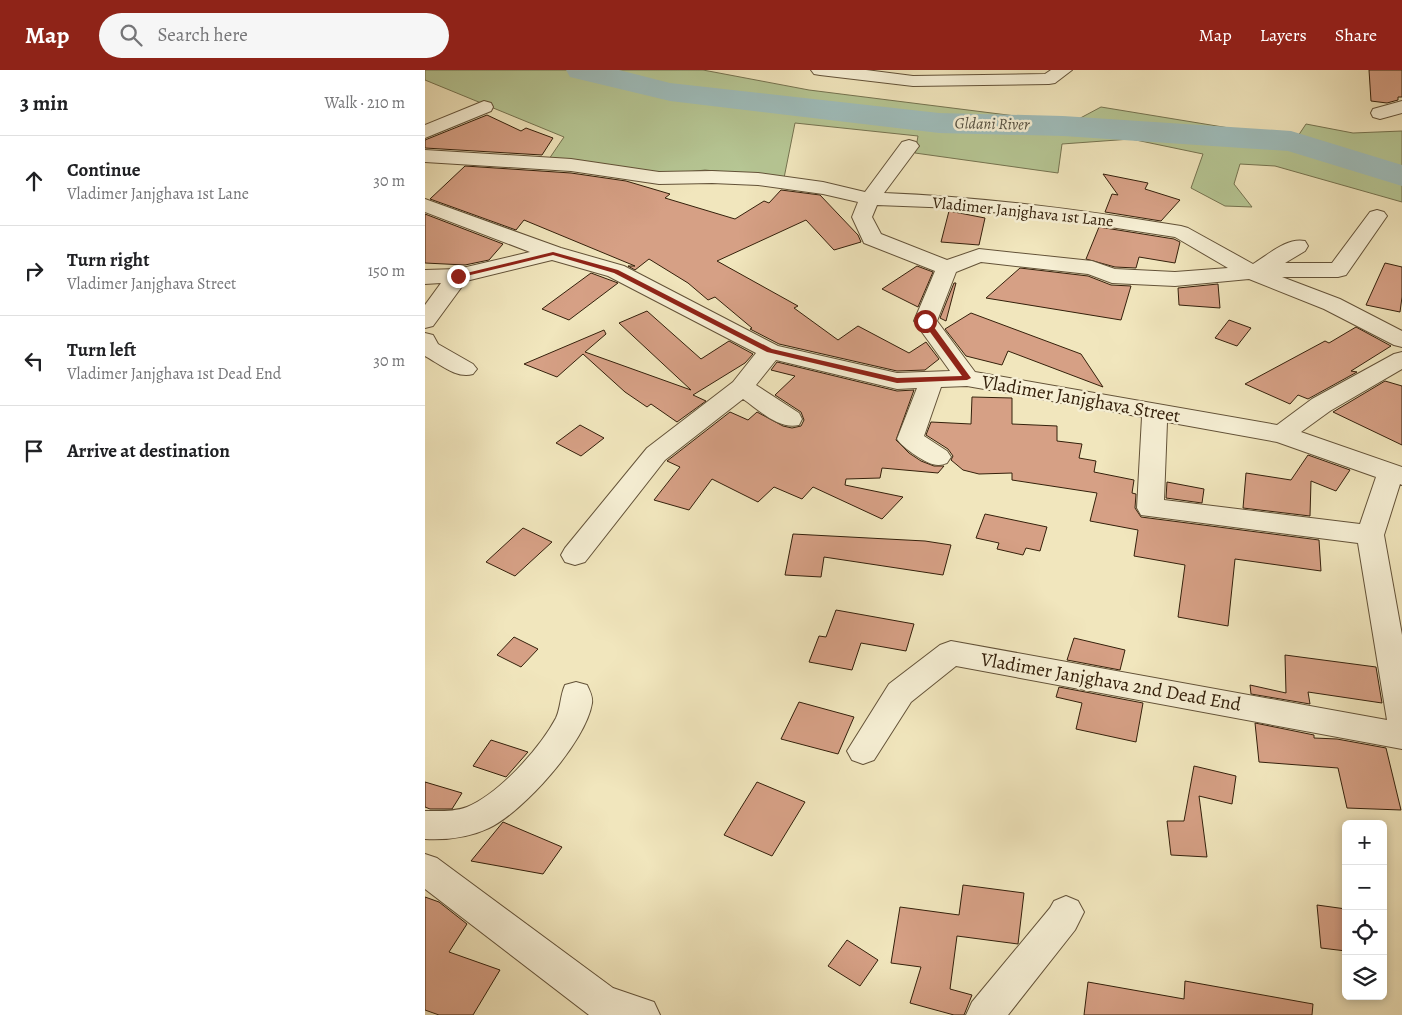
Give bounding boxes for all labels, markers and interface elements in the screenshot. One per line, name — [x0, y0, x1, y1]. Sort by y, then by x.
search box — [99, 13, 449, 58]
text: Map — [25, 19, 69, 51]
icon: search — [117, 21, 145, 49]
text: Search here — [157, 22, 248, 48]
text: Map — [1199, 23, 1232, 47]
text: Layers — [1260, 23, 1307, 47]
text: Share — [1335, 23, 1377, 47]
text: 3 min — [20, 89, 68, 117]
text: Walk · 210 m — [324, 92, 405, 114]
water label: Gldani River — [954, 112, 1030, 136]
text: Continue — [67, 157, 141, 183]
icon: ahead — [20, 167, 48, 195]
text: 30 m — [373, 170, 405, 192]
text: Vladimer Janjghava 1st Lane — [67, 183, 249, 205]
street label: Vladimer Janjghava 1st Lane — [930, 191, 1115, 232]
text: Turn right — [67, 247, 149, 273]
icon: right — [20, 257, 48, 285]
text: 150 m — [368, 260, 405, 282]
route end — [447, 265, 470, 288]
text: Vladimer Janjghava Street — [67, 273, 236, 295]
route start — [914, 310, 937, 333]
text: Turn left — [67, 337, 136, 363]
icon: left — [20, 347, 48, 375]
text: 30 m — [373, 350, 405, 372]
text: Vladimer Janjghava 1st Dead End — [67, 363, 281, 385]
street label: Vladimer Janjghava Street — [979, 369, 1182, 429]
icon: arrive — [20, 437, 48, 465]
text: Arrive at destination — [67, 438, 230, 464]
street label: Vladimer Janjghava 2nd Dead End — [978, 646, 1244, 718]
map controls — [1342, 820, 1387, 1000]
button: + — [1342, 820, 1387, 865]
button: − — [1342, 865, 1387, 910]
button: locate — [1342, 910, 1387, 955]
button: layers — [1342, 955, 1387, 1000]

